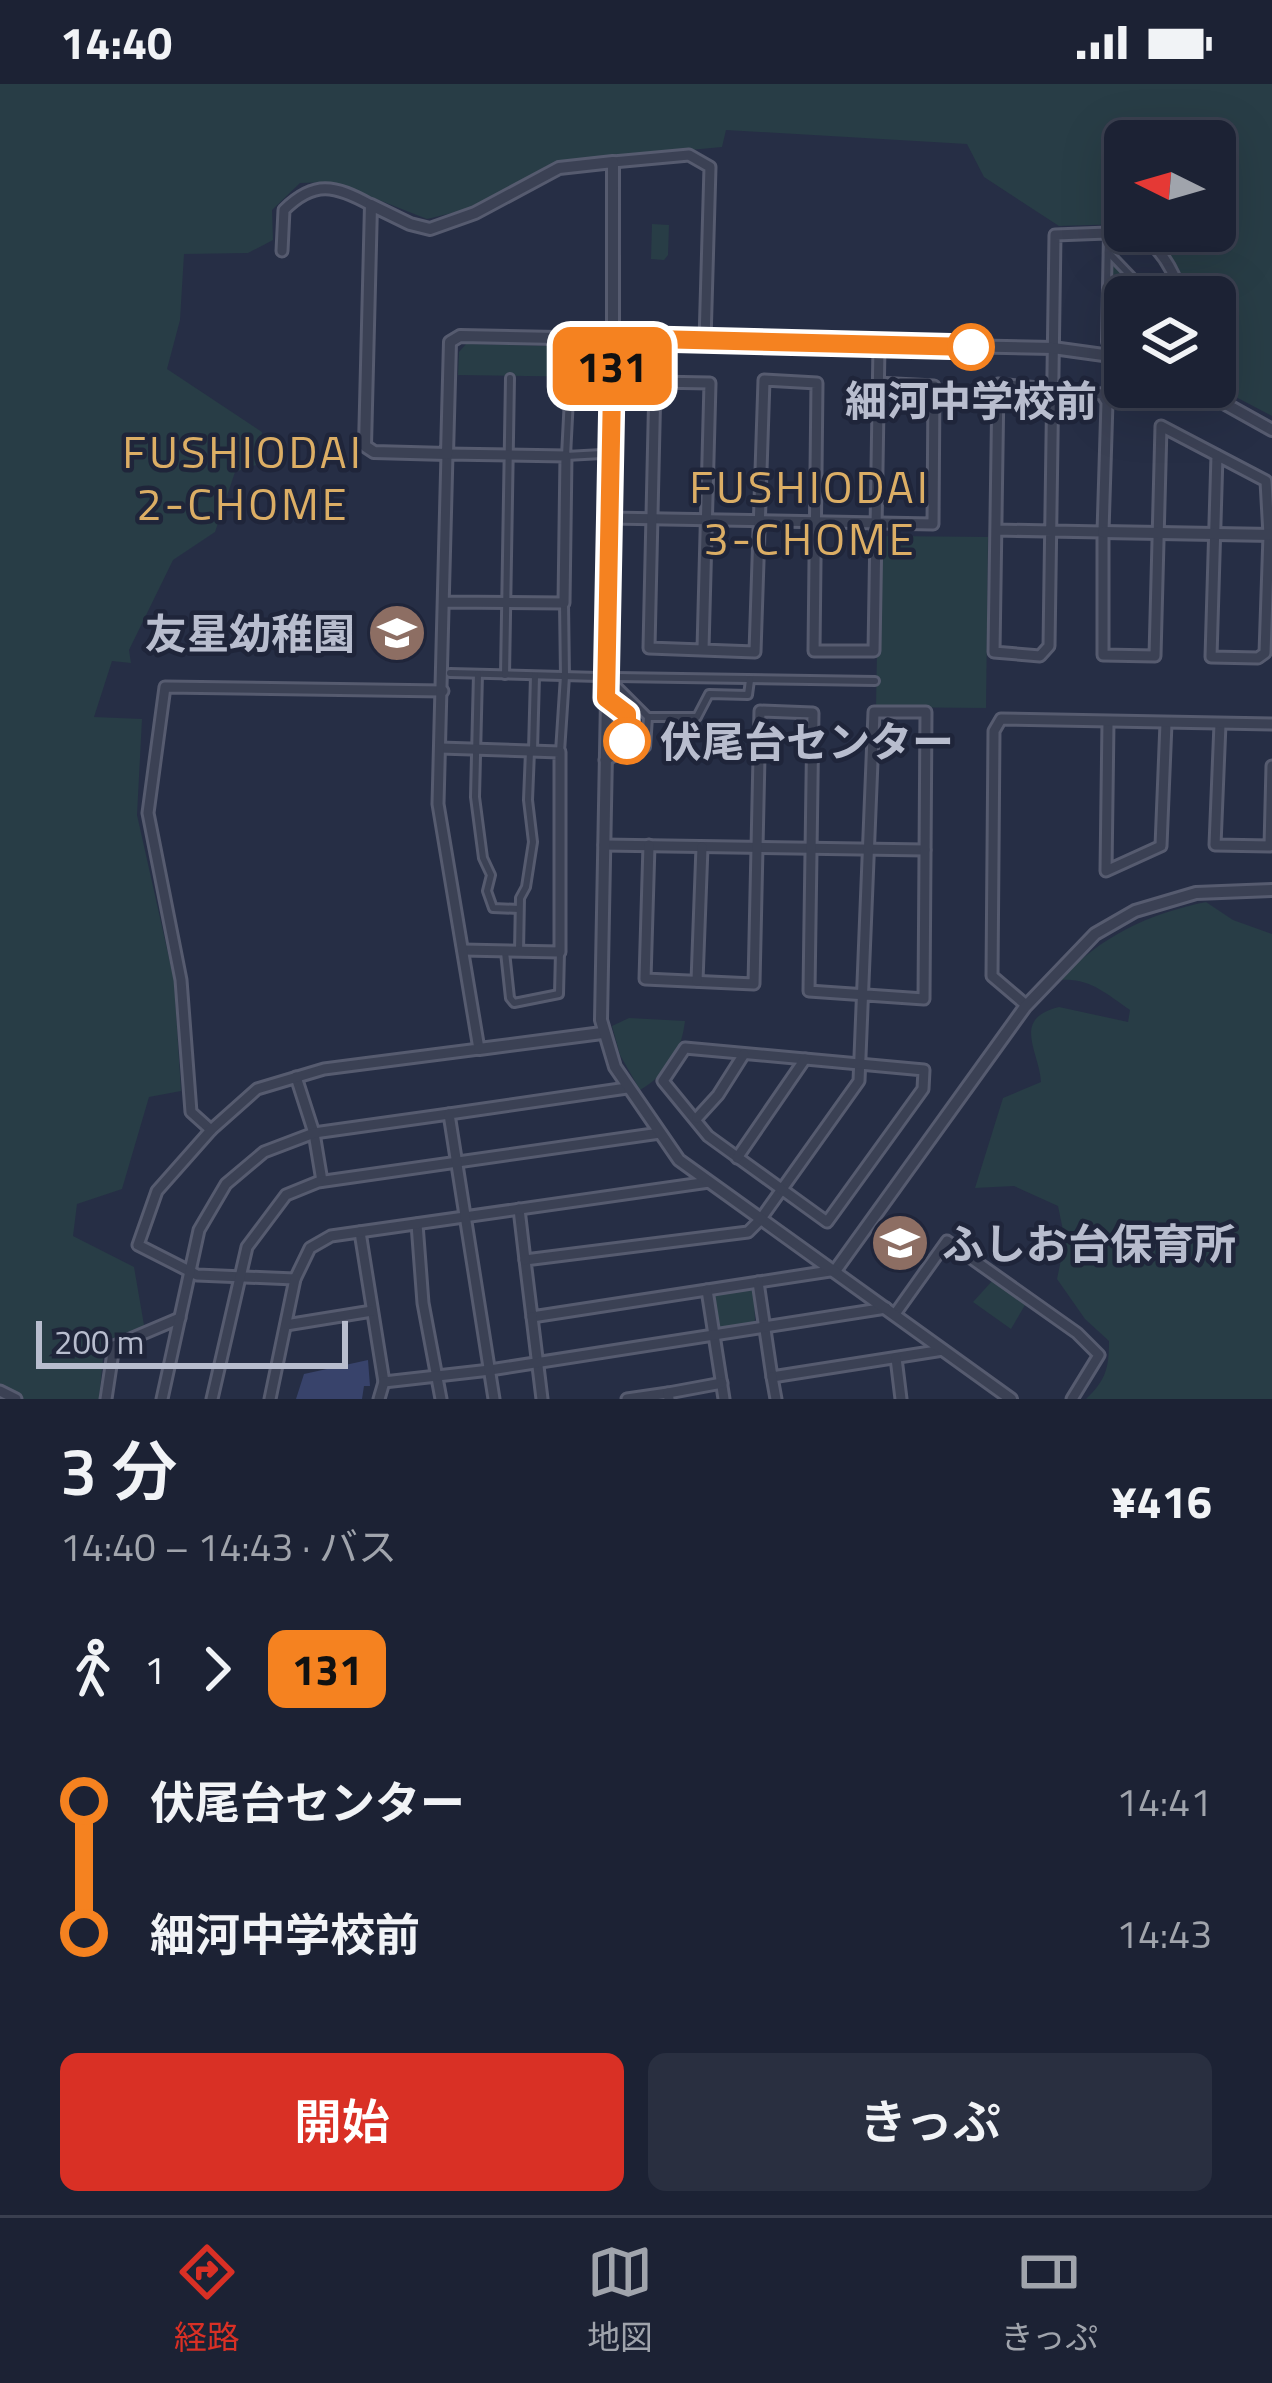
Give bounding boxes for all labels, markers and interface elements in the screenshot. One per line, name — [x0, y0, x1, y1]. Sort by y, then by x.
text: 14:40 — [60, 8, 172, 76]
north arrow — [1104, 120, 1236, 252]
map controls — [1104, 120, 1236, 408]
button: layers — [1104, 276, 1236, 408]
marker: 細河中学校前 — [949, 325, 993, 369]
line badge: 131 — [543, 327, 681, 405]
text: 131 — [577, 334, 647, 398]
place label: 細河中学校前 — [845, 368, 1097, 432]
district label: FUSHIODAI 2-CHOME — [122, 417, 364, 537]
district label: FUSHIODAI 3-CHOME — [689, 452, 931, 572]
place label: 友星幼稚園 — [145, 601, 355, 665]
school or university icon: 友星幼稚園 — [366, 602, 428, 664]
place label: 伏尾台センター — [660, 709, 954, 773]
marker: 伏尾台センター — [605, 719, 649, 763]
place label: ふしお台保育所 — [942, 1211, 1236, 1275]
school or university icon: ふしお台保育所 — [869, 1212, 931, 1274]
scale bar — [36, 1315, 348, 1368]
text: 200 m — [54, 1317, 144, 1367]
text: 3 分 — [60, 1420, 177, 1521]
text: ¥416 — [1111, 1467, 1212, 1535]
text: 14:40 – 14:43 · バス — [60, 1517, 397, 1576]
icon: walk — [60, 1636, 126, 1702]
icon: forward — [184, 1636, 250, 1702]
text: 131 — [292, 1637, 362, 1701]
text: 1 — [144, 1640, 166, 1699]
text: 伏尾台センター — [150, 1768, 465, 1836]
text: 14:41 — [1116, 1772, 1212, 1831]
text: 細河中学校前 — [150, 1900, 420, 1968]
text: 14:43 — [1116, 1904, 1212, 1963]
button: 開始 — [60, 2053, 624, 2191]
button: きっぷ — [648, 2053, 1212, 2191]
tab: 経路 — [174, 2239, 240, 2362]
tab: 地図 — [587, 2239, 653, 2362]
tab: きっぷ — [1001, 2239, 1098, 2362]

